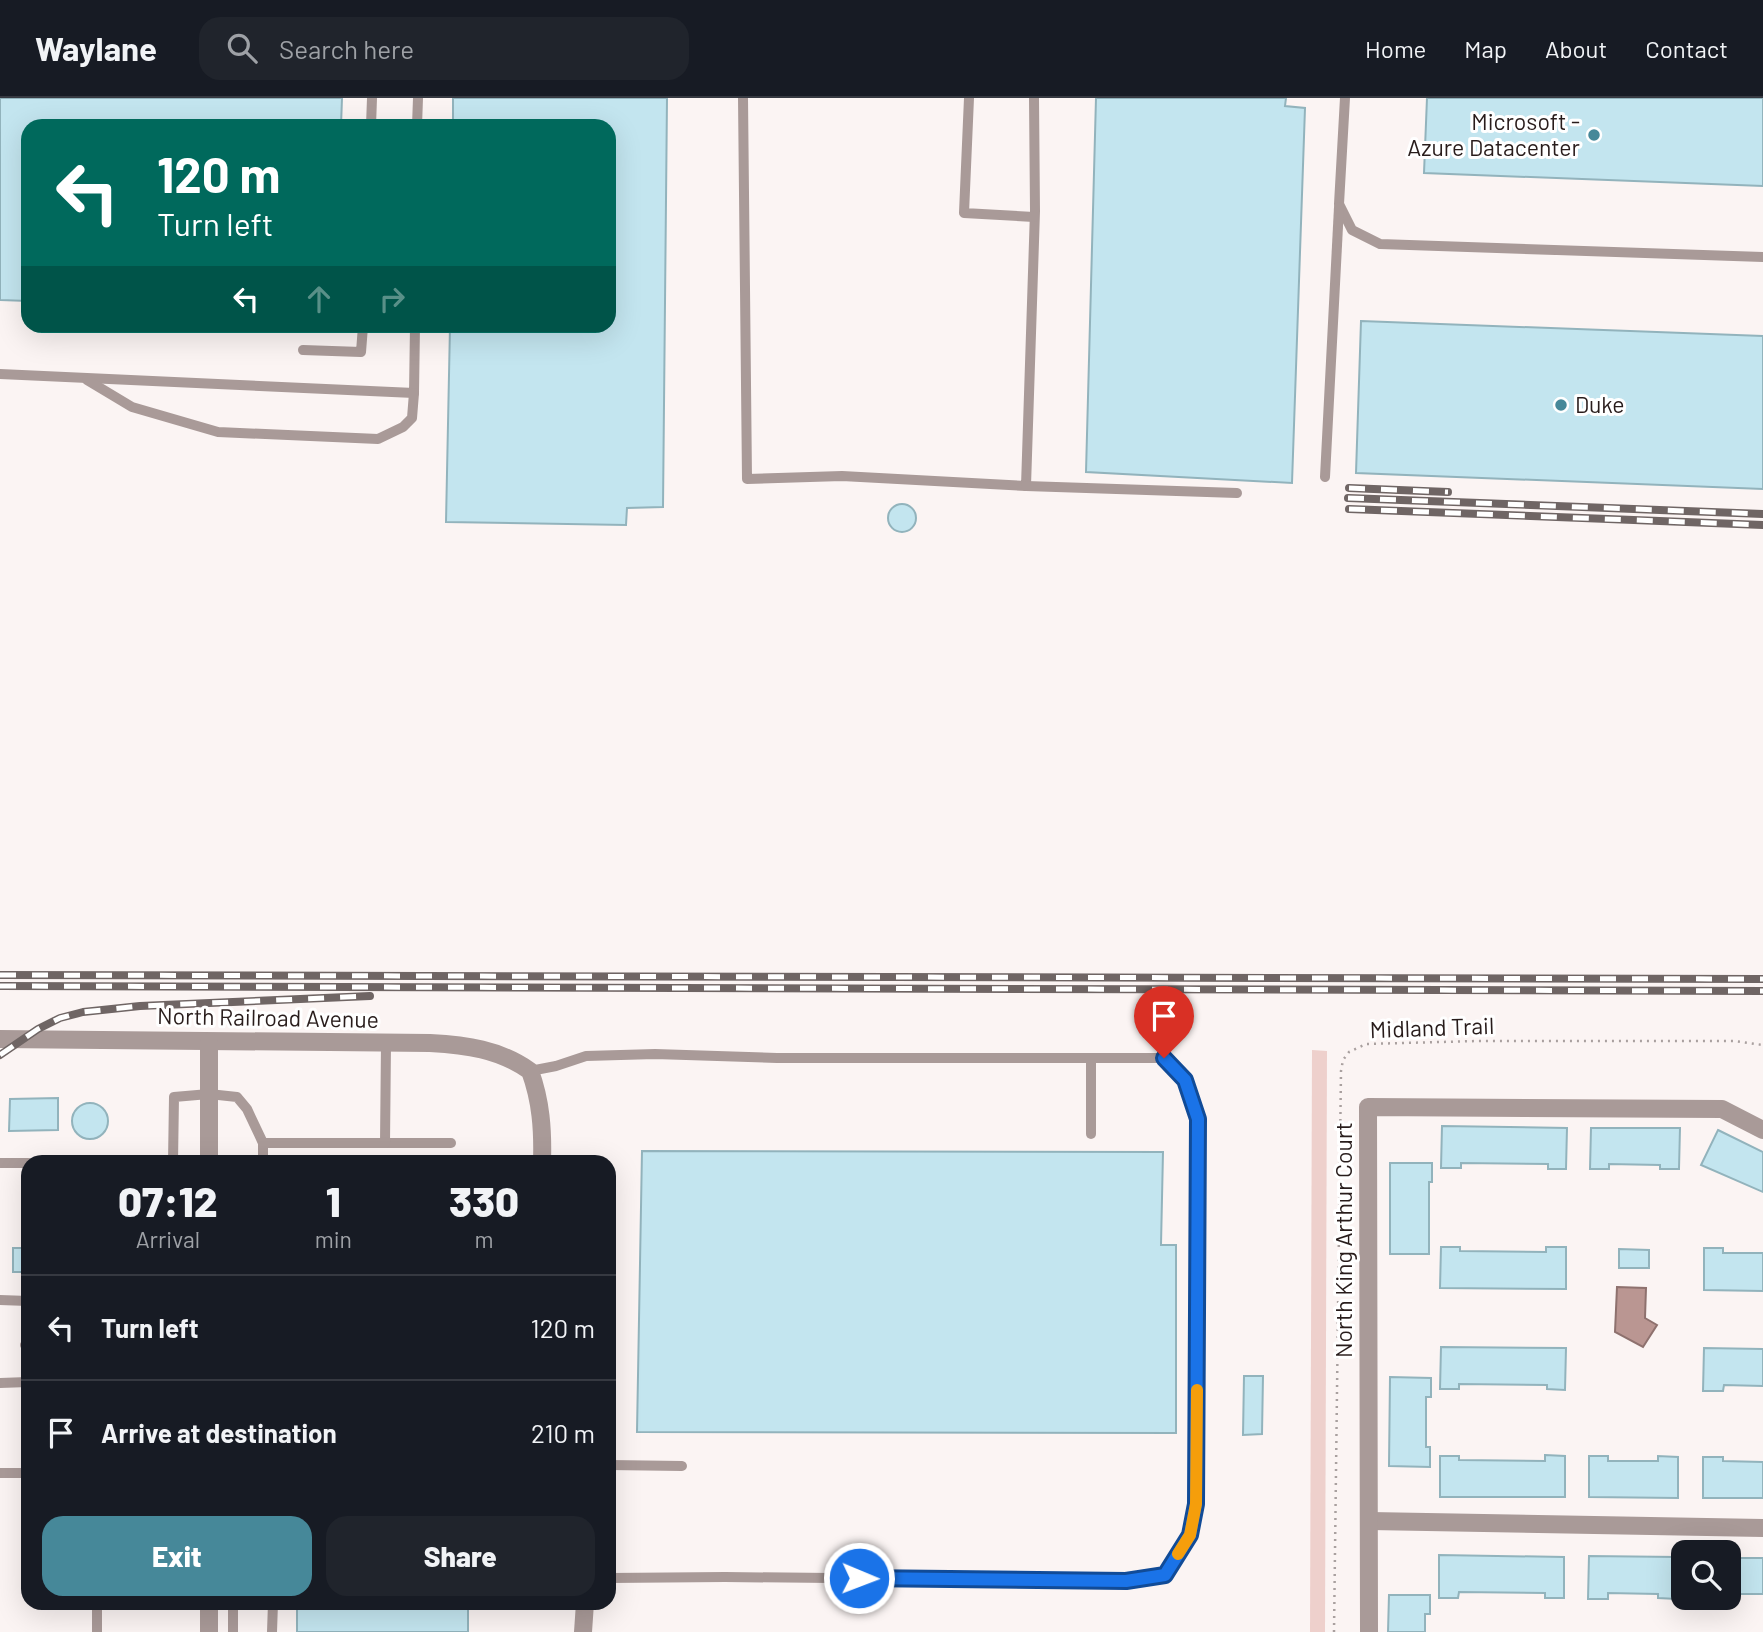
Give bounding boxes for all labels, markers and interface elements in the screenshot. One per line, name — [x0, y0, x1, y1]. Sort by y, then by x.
search box — [199, 17, 689, 80]
text: Waylane — [35, 28, 157, 68]
icon: search — [223, 29, 261, 67]
text: Search here — [279, 33, 414, 64]
text: Home — [1365, 34, 1426, 63]
text: Map — [1464, 34, 1507, 63]
text: About — [1545, 34, 1607, 63]
text: Contact — [1645, 34, 1728, 63]
place label: Microsoft - Azure Datacenter — [1407, 107, 1581, 161]
marker: Microsoft - Azure Datacenter — [1586, 127, 1602, 143]
text: 120 m — [157, 144, 280, 203]
icon: left — [42, 147, 133, 238]
text: Turn left — [157, 204, 274, 242]
icon: left — [227, 280, 265, 318]
icon: ahead — [300, 280, 338, 318]
icon: right — [373, 280, 411, 318]
place label: Duke — [1575, 390, 1625, 418]
marker: Duke — [1553, 397, 1569, 413]
pin — [1134, 986, 1194, 1058]
icon: arrive — [1145, 997, 1183, 1035]
street label: North Railroad Avenue — [157, 1001, 379, 1033]
street label: Midland Trail — [1369, 1011, 1495, 1043]
street label: North King Arthur Court — [1329, 1122, 1357, 1358]
text: 07:12 — [118, 1175, 218, 1225]
text: 1 — [326, 1175, 341, 1225]
text: 330 — [449, 1175, 519, 1225]
text: Arrival — [136, 1225, 200, 1253]
text: min — [315, 1225, 352, 1253]
text: m — [474, 1225, 493, 1253]
icon: left — [42, 1309, 80, 1347]
text: Turn left — [101, 1312, 199, 1343]
text: 120 m — [531, 1312, 595, 1343]
icon: arrive — [42, 1414, 80, 1452]
text: Arrive at destination — [101, 1417, 337, 1448]
text: 210 m — [531, 1417, 595, 1448]
button: Exit — [42, 1516, 312, 1596]
button: Share — [326, 1516, 595, 1596]
map controls — [1671, 1540, 1741, 1610]
button: search — [1671, 1540, 1741, 1610]
position arrow — [822, 1541, 896, 1615]

